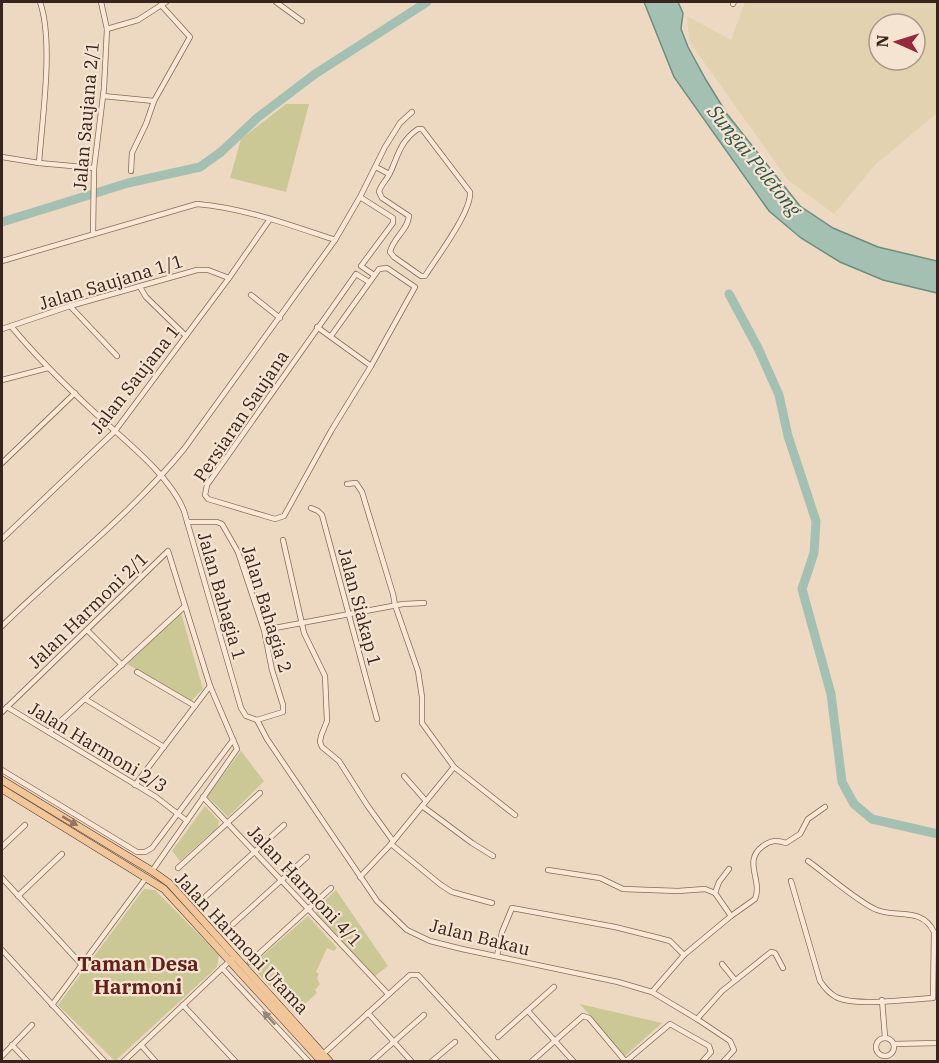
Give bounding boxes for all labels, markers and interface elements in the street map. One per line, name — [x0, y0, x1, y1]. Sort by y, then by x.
north arrow — [867, 12, 927, 72]
text: N — [872, 34, 892, 48]
street label: Jalan Saujana 2/1 — [68, 41, 104, 191]
water label: Sungai Peletong — [701, 98, 809, 222]
street label: Jalan Saujana 1/1 — [36, 249, 186, 315]
street label: Jalan Saujana 1 — [85, 320, 185, 438]
street label: Persiaran Saujana — [188, 345, 294, 486]
street label: Jalan Bahagia 1 — [193, 529, 251, 663]
street label: Jalan Bahagia 2 — [237, 543, 297, 675]
street label: Jalan Siakap 1 — [333, 545, 387, 669]
street label: Jalan Harmoni 2/1 — [23, 547, 153, 673]
street label: Jalan Harmoni 2/3 — [24, 697, 172, 797]
one-way arrow — [62, 816, 78, 827]
street label: Jalan Harmoni 4/1 — [243, 820, 367, 952]
street label: Jalan Harmoni Utama — [170, 867, 314, 1019]
street label: Jalan Bakau — [428, 913, 532, 961]
district label: Taman Desa Harmoni — [77, 950, 199, 1000]
one-way arrow — [262, 1011, 276, 1026]

